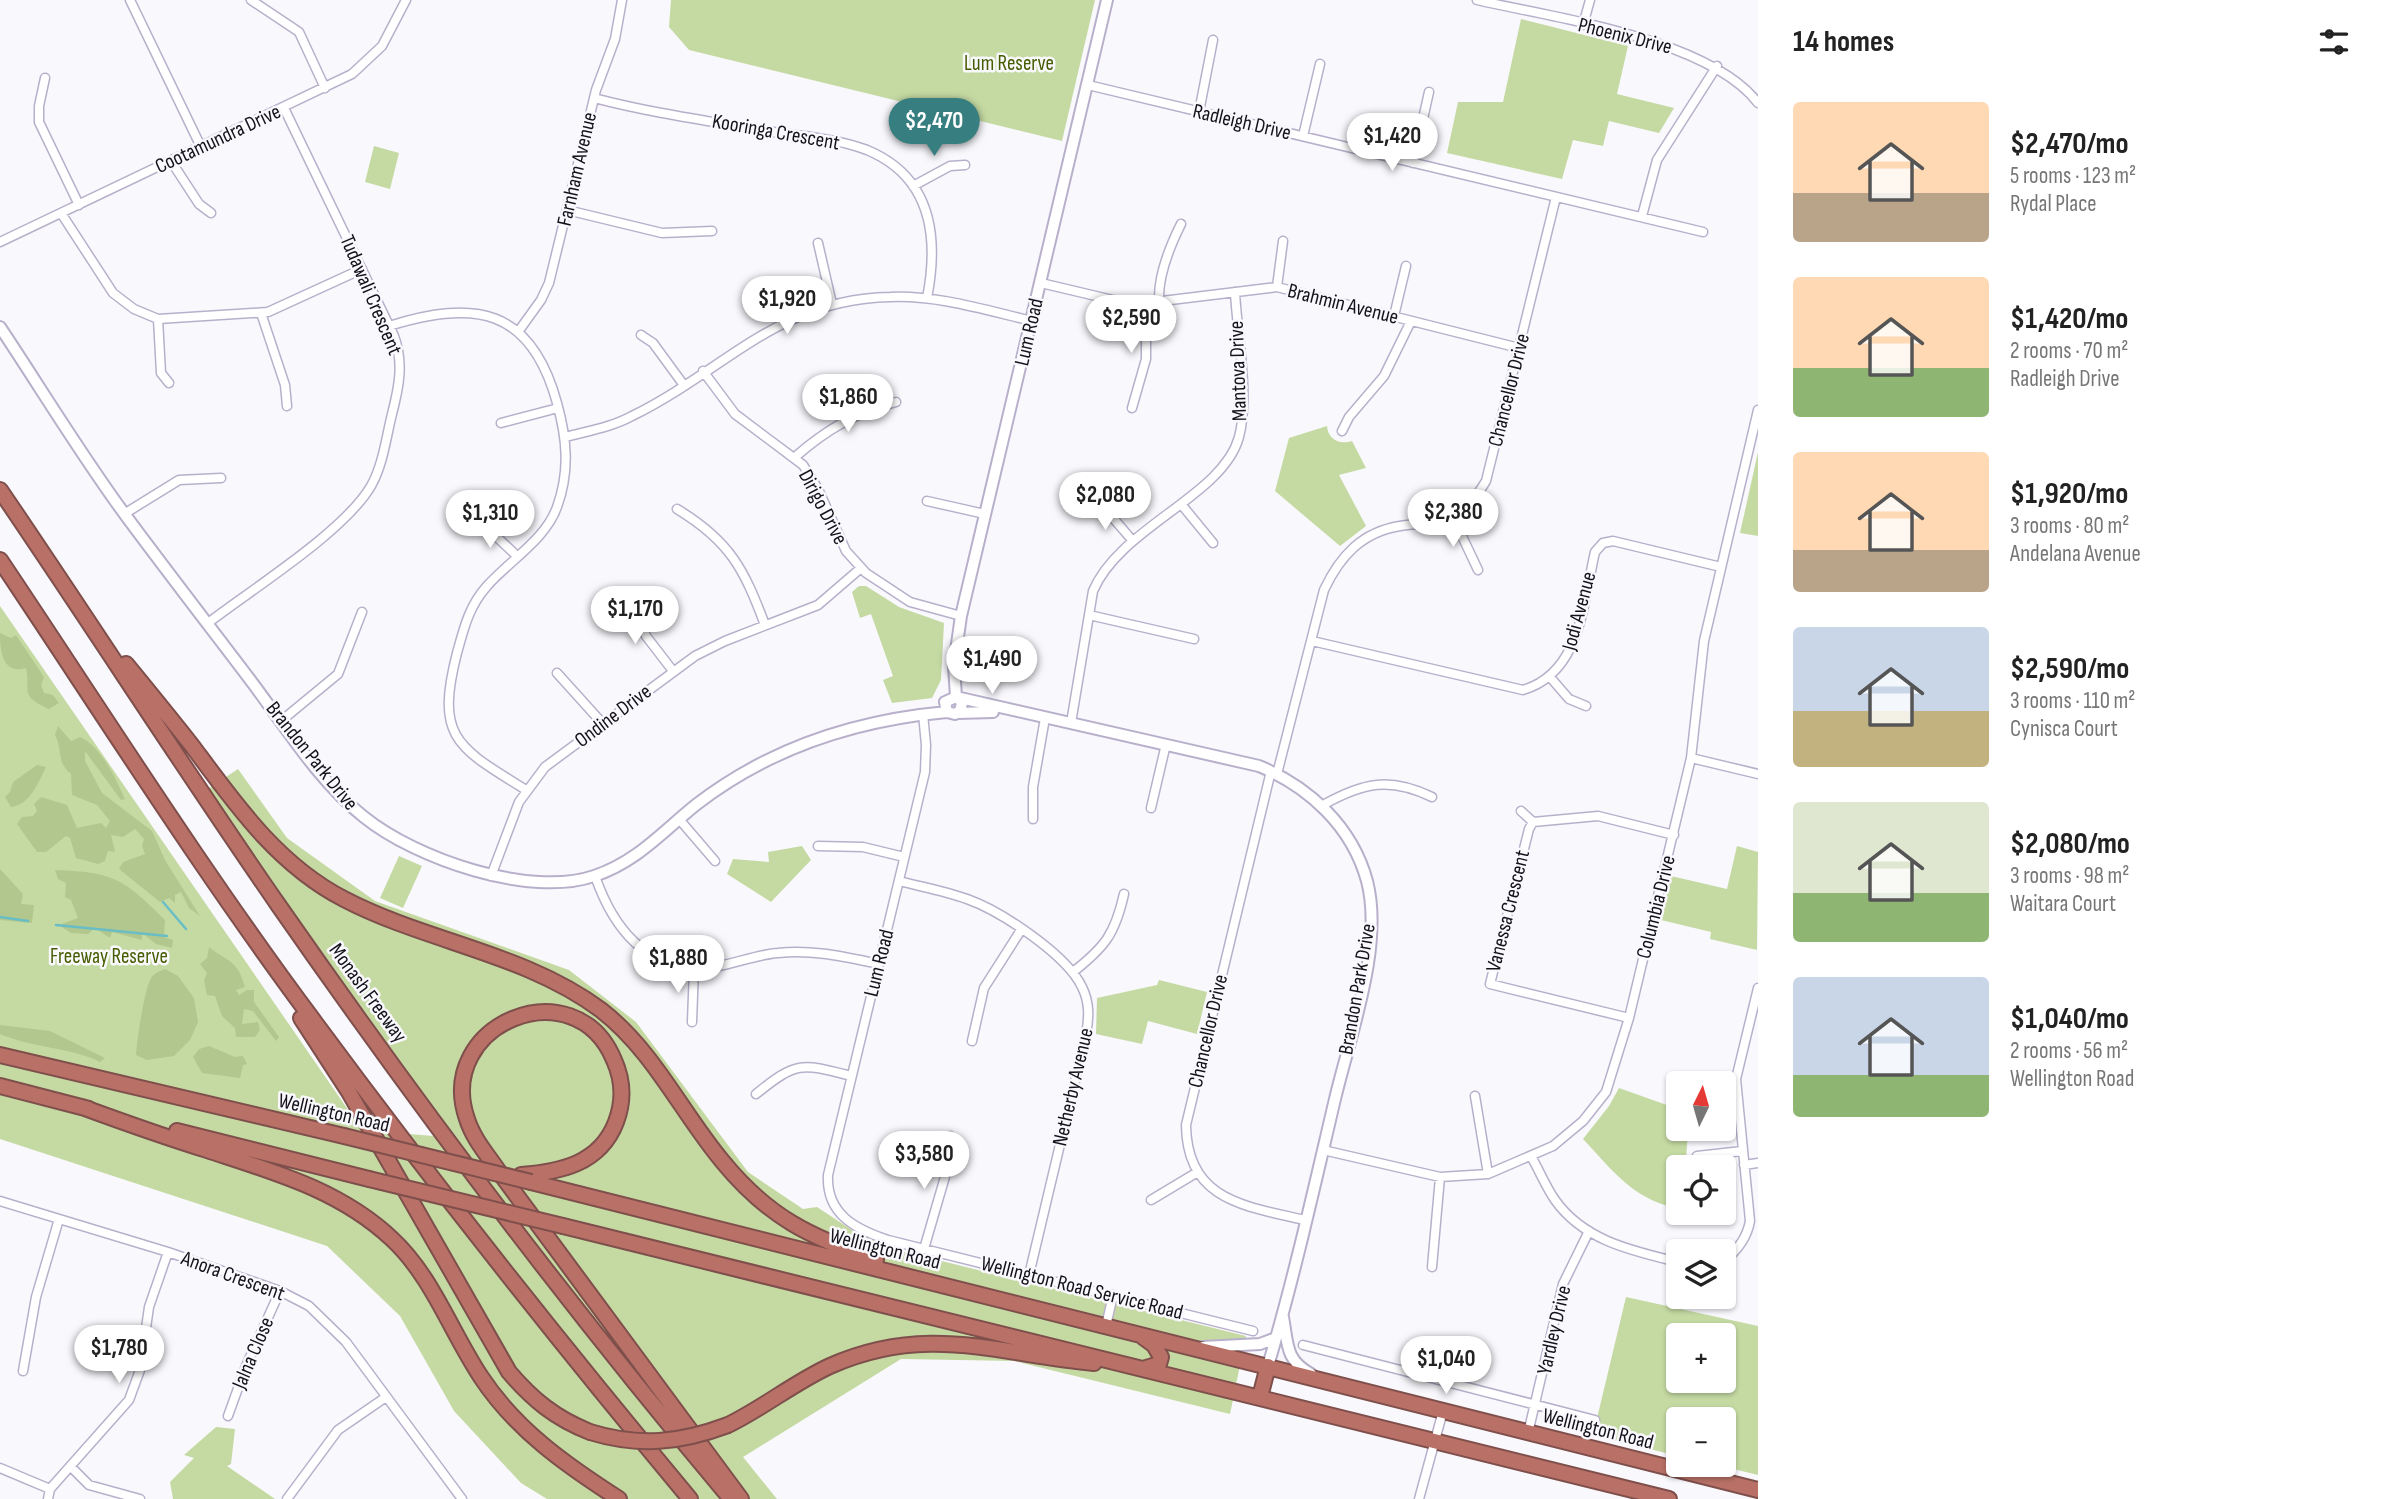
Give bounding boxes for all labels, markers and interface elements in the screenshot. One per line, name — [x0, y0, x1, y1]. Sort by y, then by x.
street label: Phoenix Drive — [1576, 12, 1674, 60]
icon: filters — [2315, 23, 2353, 61]
text: 14 homes — [1793, 24, 1894, 60]
park label: Lum Reserve — [964, 51, 1054, 76]
street label: Cootamundra Drive — [151, 99, 285, 179]
pin: $2,470 — [877, 99, 991, 158]
street label: Radleigh Drive — [1191, 99, 1293, 145]
text: $2,470 — [905, 107, 963, 135]
street label: Kooringa Crescent — [710, 108, 842, 156]
street label: Farnham Avenue — [552, 110, 602, 228]
pin: $1,420 — [1335, 114, 1449, 173]
text: $1,420 — [1363, 122, 1421, 150]
text: $2,470/mo — [2010, 126, 2128, 162]
icon: home — [1849, 130, 1933, 214]
text: 5 rooms · 123 m² — [2010, 162, 2136, 190]
text: Rydal Place — [2010, 190, 2097, 218]
street label: Tudawali Crescent — [335, 231, 407, 359]
pin: $1,920 — [730, 276, 844, 336]
street label: Brahmin Avenue — [1285, 278, 1401, 330]
text: $1,920 — [758, 285, 816, 313]
street label: Lum Road — [1009, 296, 1049, 368]
pin: $2,590 — [1074, 296, 1188, 355]
text: $1,420/mo — [2010, 301, 2128, 337]
text: $2,590 — [1101, 304, 1161, 332]
icon: home — [1849, 305, 1933, 389]
street label: Mantova Drive — [1224, 320, 1252, 422]
street label: Chancellor Drive — [1483, 331, 1535, 449]
text: 2 rooms · 70 m² — [2010, 337, 2128, 365]
text: Radleigh Drive — [2010, 365, 2119, 393]
pin: $1,860 — [791, 374, 905, 434]
text: $1,860 — [818, 383, 878, 411]
street label: Dirigo Drive — [793, 465, 853, 549]
pin: $2,080 — [1048, 472, 1162, 532]
text: $1,920/mo — [2010, 476, 2128, 512]
icon: home — [1849, 480, 1933, 564]
text: $2,080 — [1075, 481, 1135, 509]
pin: $1,310 — [433, 490, 547, 550]
pin: $2,380 — [1396, 490, 1510, 549]
text: $2,380 — [1423, 498, 1483, 526]
text: $1,310 — [462, 499, 518, 527]
text: 3 rooms · 80 m² — [2010, 512, 2129, 540]
text: Andelana Avenue — [2010, 540, 2141, 568]
street label: Jodi Avenue — [1556, 569, 1601, 654]
pin: $1,170 — [578, 586, 692, 646]
text: $1,170 — [607, 595, 663, 623]
pin: $1,490 — [935, 636, 1049, 696]
text: $1,490 — [962, 645, 1022, 673]
text: $2,590/mo — [2010, 651, 2129, 687]
icon: home — [1849, 655, 1933, 739]
street label: Ondine Drive — [570, 679, 656, 753]
text: 3 rooms · 110 m² — [2010, 687, 2135, 715]
street label: Brandon Park Drive — [261, 697, 363, 815]
text: Cynisca Court — [2010, 715, 2118, 743]
text: $2,080/mo — [2010, 826, 2130, 862]
icon: home — [1849, 830, 1933, 914]
street label: Vanessa Crescent — [1481, 848, 1535, 974]
street label: Columbia Drive — [1631, 853, 1681, 961]
text: 3 rooms · 98 m² — [2010, 862, 2129, 890]
text: Waitara Court — [2010, 890, 2116, 918]
street label: Brandon Park Drive — [1333, 922, 1381, 1056]
street label: Lum Road — [859, 927, 899, 999]
pin: $1,880 — [621, 936, 735, 995]
street label: Monash Freeway — [324, 939, 412, 1047]
park label: Freeway Reserve — [50, 944, 168, 969]
text: $1,880 — [648, 944, 708, 972]
street label: Chancellor Drive — [1183, 972, 1233, 1090]
text: $1,040/mo — [2010, 1001, 2129, 1037]
icon: home — [1849, 1005, 1933, 1089]
street label: Netherby Avenue — [1047, 1026, 1099, 1148]
text: 2 rooms · 56 m² — [2010, 1037, 2128, 1065]
text: Wellington Road — [2010, 1065, 2134, 1093]
north arrow — [1666, 1071, 1736, 1141]
map controls — [1666, 1071, 1736, 1477]
street label: Wellington Road — [276, 1088, 392, 1138]
pin: $3,580 — [867, 1132, 981, 1191]
text: $3,580 — [894, 1140, 954, 1168]
button: locate — [1666, 1155, 1736, 1225]
street label: Wellington Road — [827, 1223, 943, 1275]
button: layers — [1666, 1239, 1736, 1309]
street label: Anora Crescent — [177, 1245, 288, 1306]
street label: Wellington Road Service Road — [978, 1251, 1186, 1325]
street label: Yardley Drive — [1532, 1283, 1576, 1377]
street label: Jalna Close — [226, 1313, 279, 1394]
button: + — [1666, 1323, 1736, 1393]
pin: $1,780 — [62, 1326, 176, 1385]
text: $1,780 — [90, 1334, 148, 1362]
pin: $1,040 — [1389, 1336, 1503, 1396]
text: $1,040 — [1416, 1345, 1476, 1373]
street label: Wellington Road — [1540, 1403, 1656, 1455]
button: − — [1666, 1407, 1736, 1477]

